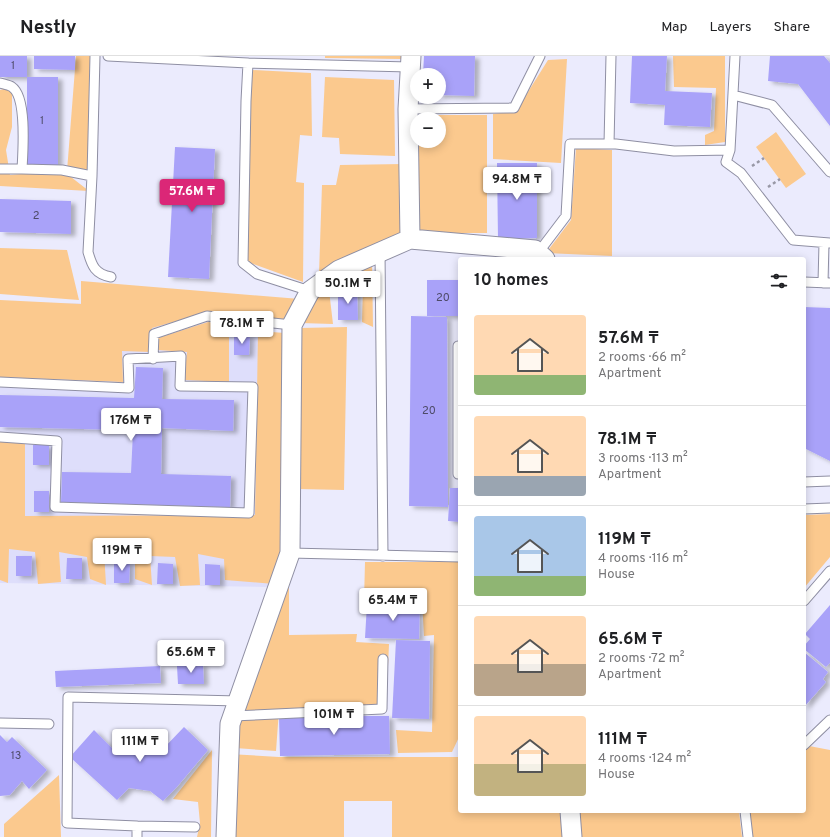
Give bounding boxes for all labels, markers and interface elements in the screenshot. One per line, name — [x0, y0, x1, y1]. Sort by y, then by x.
text: Nestly — [20, 16, 77, 40]
text: Map — [661, 19, 687, 36]
text: Layers — [709, 19, 751, 36]
text: Share — [773, 19, 810, 36]
house number: 1 — [11, 59, 15, 73]
map controls — [410, 68, 446, 148]
button: + — [410, 68, 446, 104]
button: − — [410, 112, 446, 148]
house number: 1 — [40, 114, 44, 128]
pin: 94.8M ₸ — [480, 167, 554, 201]
text: 94.8M ₸ — [492, 172, 542, 188]
pin: 57.6M ₸ — [155, 179, 229, 213]
text: 57.6M ₸ — [169, 184, 215, 200]
house number: 2 — [33, 209, 39, 223]
text: 10 homes — [474, 270, 549, 292]
icon: filters — [768, 270, 790, 292]
pin: 50.1M ₸ — [311, 271, 385, 305]
text: 50.1M ₸ — [324, 276, 372, 292]
house number: 20 — [436, 291, 450, 305]
pin: 78.1M ₸ — [205, 311, 279, 345]
text: 78.1M ₸ — [219, 316, 265, 332]
text: 57.6M ₸ — [598, 328, 659, 350]
icon: home — [506, 331, 554, 379]
text: 2 rooms · 66 m² — [598, 350, 686, 366]
text: Apartment — [598, 366, 661, 382]
house number: 20 — [422, 404, 436, 418]
pin: 176M ₸ — [98, 408, 164, 442]
text: 176M ₸ — [110, 413, 152, 429]
text: 78.1M ₸ — [598, 429, 657, 451]
icon: home — [506, 432, 554, 480]
text: 3 rooms · 113 m² — [598, 451, 688, 467]
text: Apartment — [598, 467, 661, 483]
text: 119M ₸ — [598, 529, 651, 551]
icon: home — [506, 532, 554, 580]
pin: 119M ₸ — [89, 538, 155, 572]
text: 119M ₸ — [102, 543, 142, 559]
text: 4 rooms · 116 m² — [598, 551, 688, 567]
text: House — [598, 567, 635, 583]
pin: 65.4M ₸ — [356, 588, 430, 622]
text: 65.4M ₸ — [368, 593, 418, 609]
text: 65.6M ₸ — [598, 629, 663, 651]
icon: home — [506, 632, 554, 680]
pin: 65.6M ₸ — [154, 640, 228, 674]
text: 65.6M ₸ — [166, 645, 216, 661]
text: 2 rooms · 72 m² — [598, 651, 684, 667]
text: Apartment — [598, 667, 661, 683]
pin: 101M ₸ — [301, 702, 367, 736]
text: 101M ₸ — [313, 707, 355, 723]
pin: 111M ₸ — [107, 729, 173, 763]
text: 111M ₸ — [598, 729, 648, 751]
icon: home — [506, 732, 554, 780]
text: 111M ₸ — [121, 734, 159, 750]
house number: 13 — [11, 749, 21, 763]
text: 4 rooms · 124 m² — [598, 751, 691, 767]
text: House — [598, 767, 635, 783]

